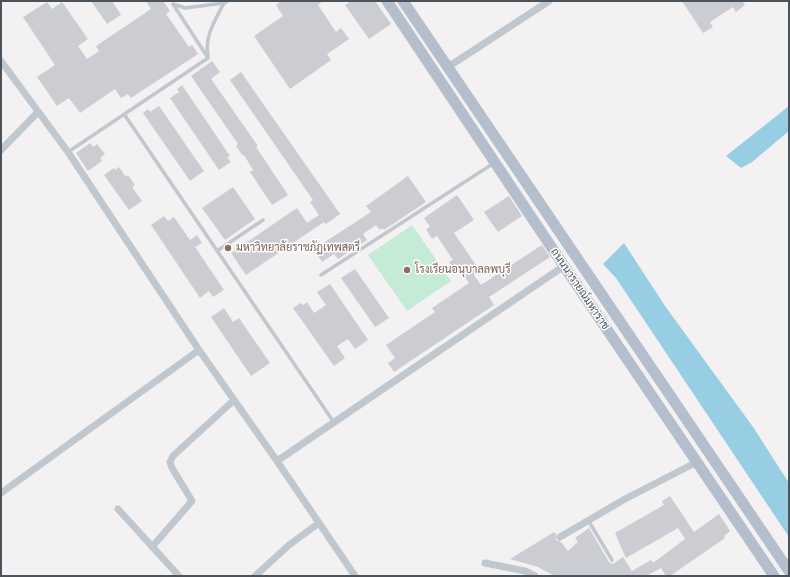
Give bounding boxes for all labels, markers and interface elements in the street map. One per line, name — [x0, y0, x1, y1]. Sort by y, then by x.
place label: มหาวิทยาลัยราชภัฏเทพสตรี — [236, 241, 360, 255]
marker: มหาวิทยาลัยราชภัฏเทพสตรี — [223, 243, 233, 253]
street label: ถนนนารายณ์มหาราช — [548, 246, 612, 332]
place label: โรงเรียนอนุบาลลพบุรี — [415, 263, 511, 277]
marker: โรงเรียนอนุบาลลพบุรี — [402, 265, 412, 275]

